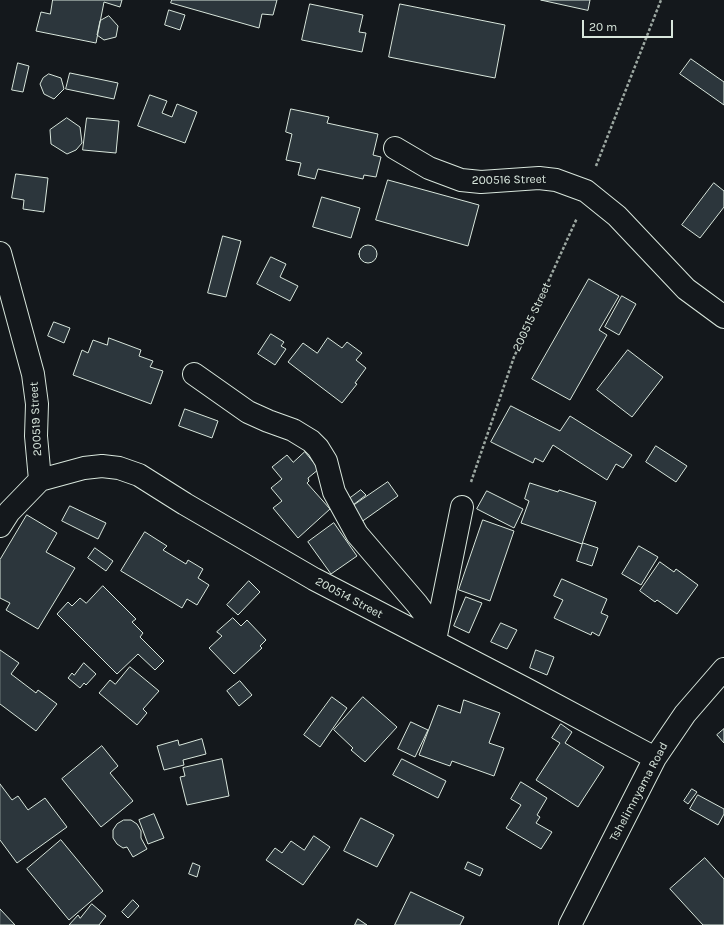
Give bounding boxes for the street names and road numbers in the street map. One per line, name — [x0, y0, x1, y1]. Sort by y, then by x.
street label: 200516 Street — [472, 172, 546, 188]
street label: 200515 Street — [510, 280, 554, 354]
street label: 200519 Street — [27, 381, 45, 457]
street label: 200514 Street — [313, 574, 385, 622]
street label: Tshelimnyama Road — [607, 740, 671, 844]

